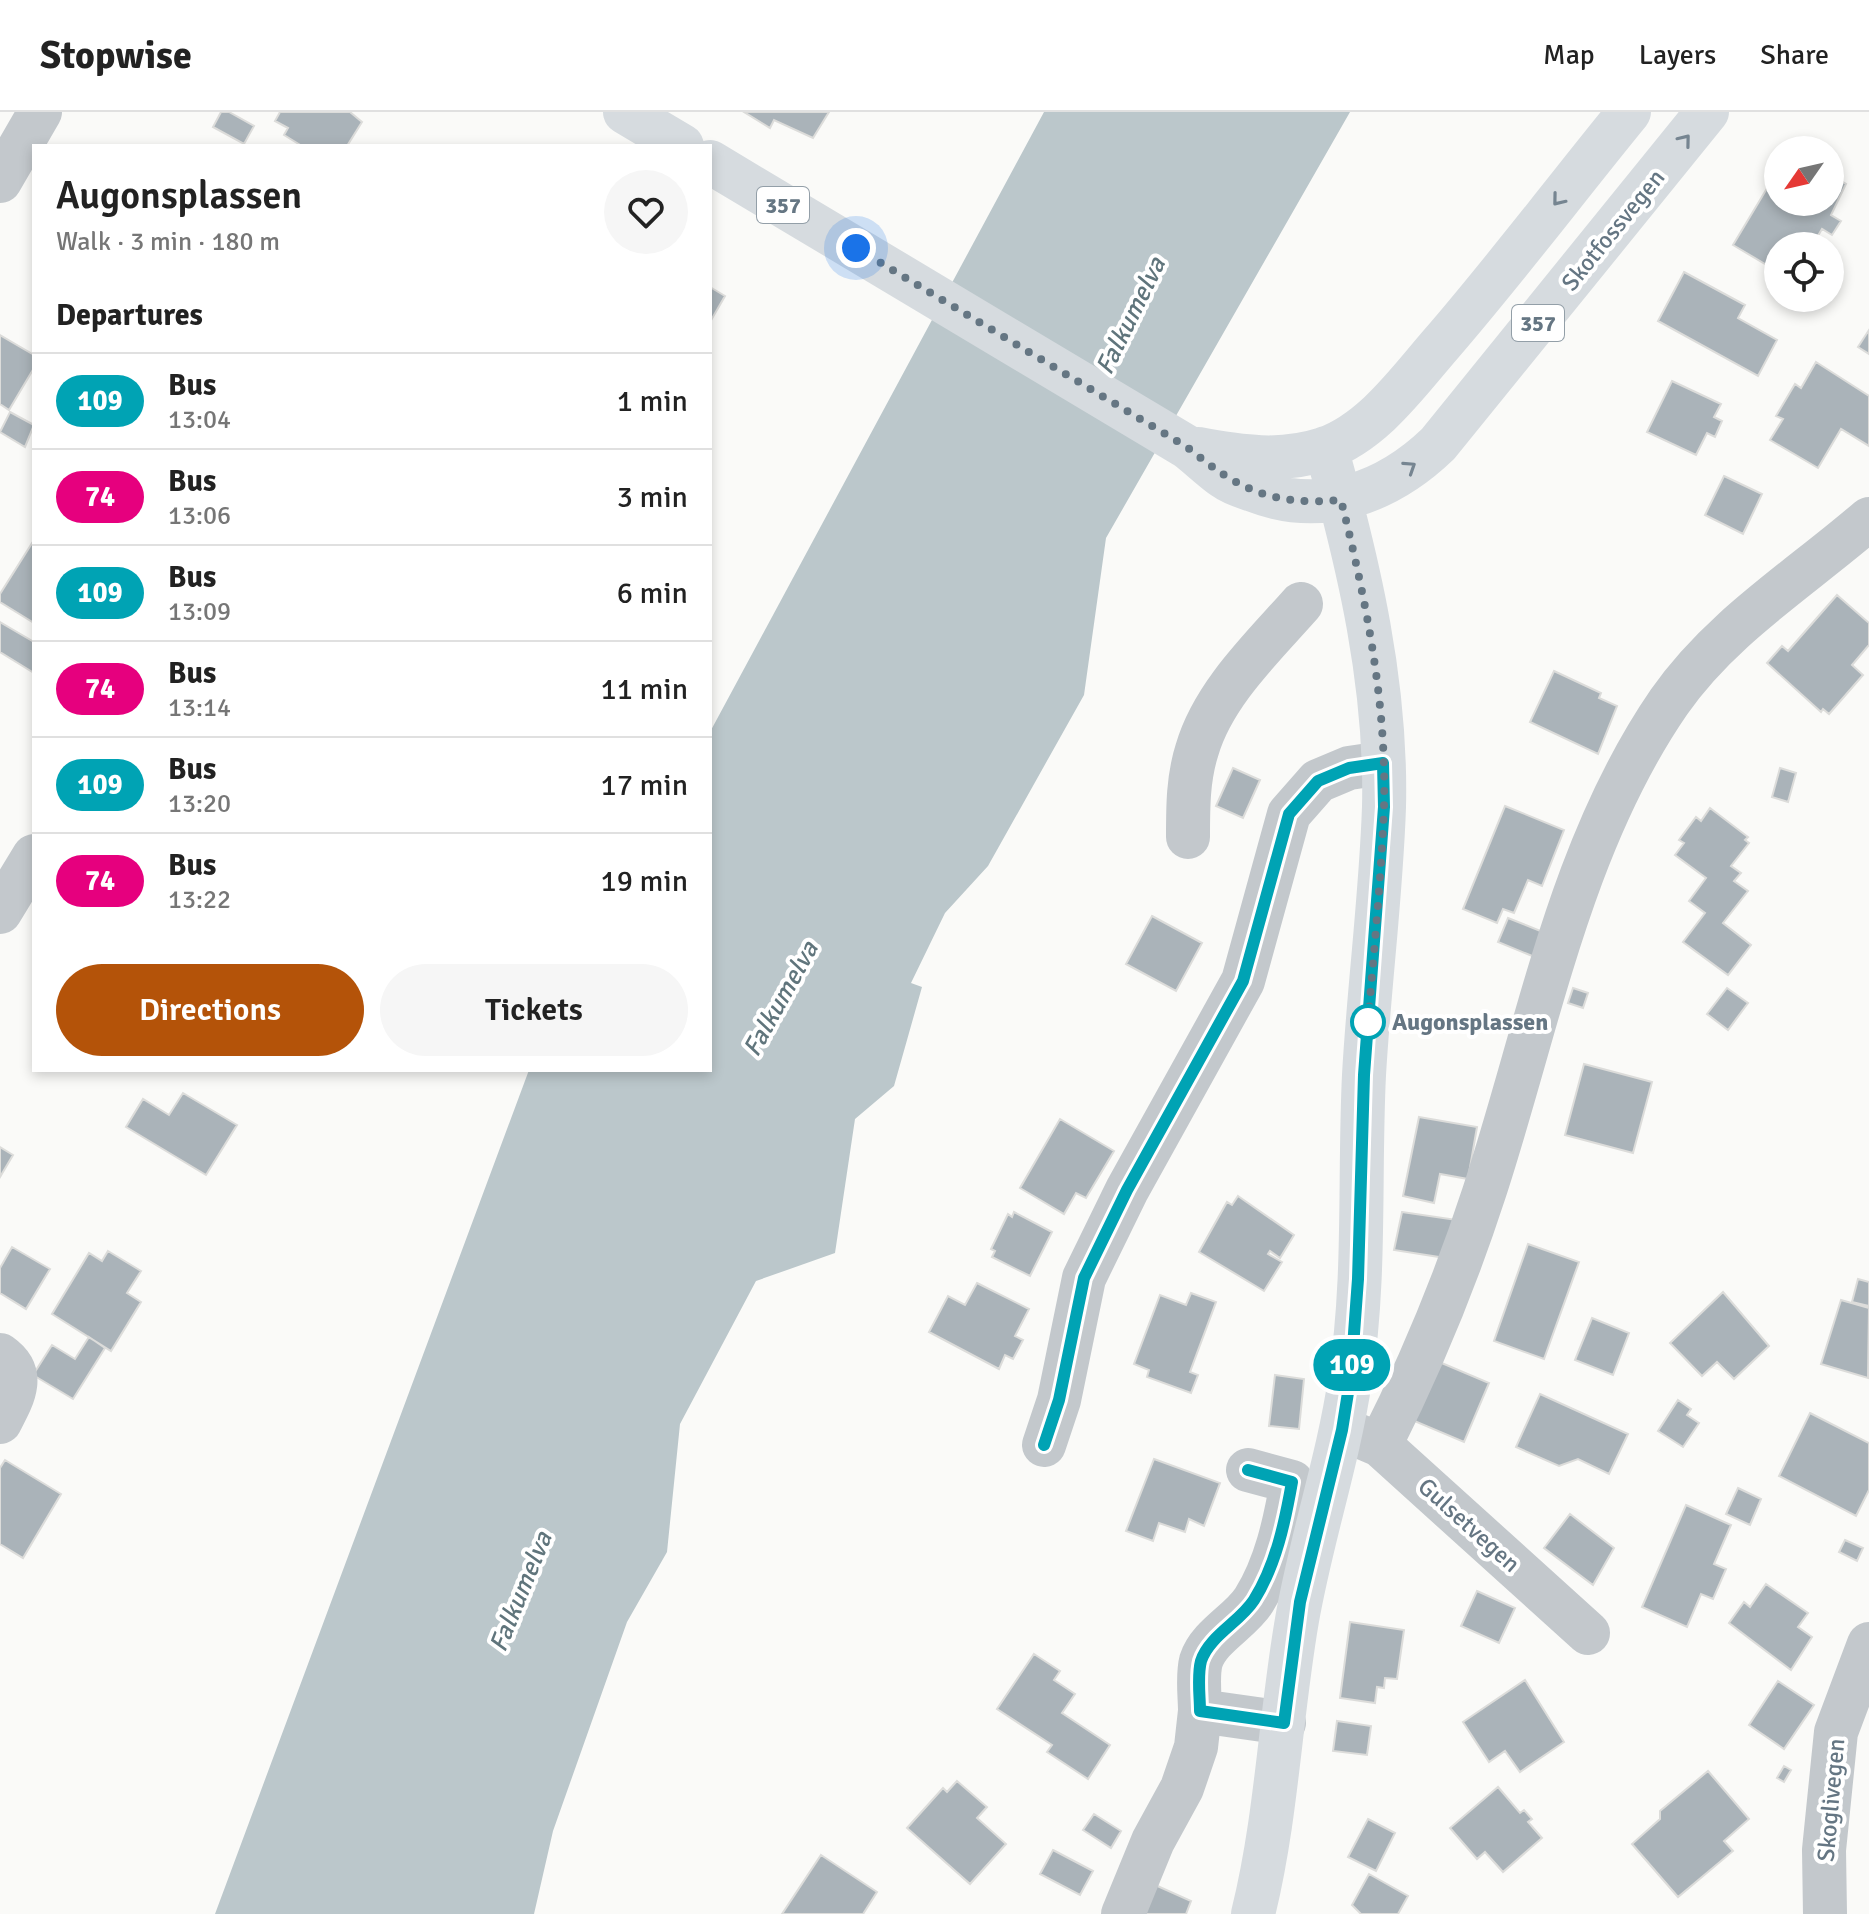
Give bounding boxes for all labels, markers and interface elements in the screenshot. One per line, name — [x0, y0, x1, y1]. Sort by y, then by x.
text: Stopwise — [40, 32, 192, 79]
text: Map — [1543, 38, 1595, 72]
text: Layers — [1639, 38, 1716, 72]
text: Share — [1760, 38, 1829, 72]
one-way arrow — [1675, 135, 1690, 149]
north arrow — [1764, 136, 1844, 216]
map controls — [1764, 136, 1844, 312]
street label: Skotfossvegen — [1555, 163, 1671, 297]
button: heart — [604, 170, 688, 254]
text: Augonsplassen — [56, 172, 302, 219]
road number: 357 — [757, 187, 809, 223]
one-way arrow — [1554, 191, 1568, 206]
text: Walk · 3 min · 180 m — [56, 226, 280, 258]
your location — [836, 228, 876, 268]
button: locate — [1764, 232, 1844, 312]
water label: Falkumelva — [1089, 251, 1173, 380]
text: Departures — [56, 297, 203, 334]
road number: 357 — [1512, 305, 1564, 341]
text: Bus — [168, 367, 216, 404]
text: 1 min — [617, 383, 688, 420]
text: 109 — [77, 384, 123, 418]
text: 13:04 — [168, 404, 231, 436]
one-way arrow — [1402, 462, 1416, 477]
text: Bus — [168, 463, 216, 500]
text: 3 min — [617, 479, 688, 516]
text: 74 — [85, 480, 115, 514]
text: 13:06 — [168, 500, 231, 532]
text: Bus — [168, 559, 216, 596]
text: 6 min — [617, 575, 688, 612]
text: 109 — [77, 576, 123, 610]
text: 13:09 — [168, 596, 231, 628]
text: Bus — [168, 655, 216, 692]
text: 11 min — [601, 671, 688, 708]
text: 74 — [85, 672, 115, 706]
text: 13:14 — [168, 692, 231, 724]
text: Bus — [168, 751, 216, 788]
text: 17 min — [601, 767, 688, 804]
text: 109 — [77, 768, 123, 802]
text: 13:20 — [168, 788, 231, 820]
text: Bus — [168, 847, 216, 884]
text: 19 min — [601, 863, 688, 900]
text: 74 — [85, 864, 115, 898]
text: 13:22 — [168, 884, 231, 916]
water label: Falkumelva — [736, 935, 826, 1062]
button: Directions — [56, 964, 364, 1056]
button: Tickets — [380, 964, 688, 1056]
marker: Augonsplassen — [1351, 1005, 1385, 1039]
place label: Augonsplassen — [1392, 1007, 1548, 1037]
line badge: 109 — [1306, 1339, 1398, 1391]
text: 109 — [1329, 1348, 1375, 1382]
street label: Gulsetvegen — [1412, 1471, 1526, 1579]
water label: Falkumelva — [482, 1527, 560, 1657]
street label: Skoglivegen — [1811, 1737, 1851, 1863]

